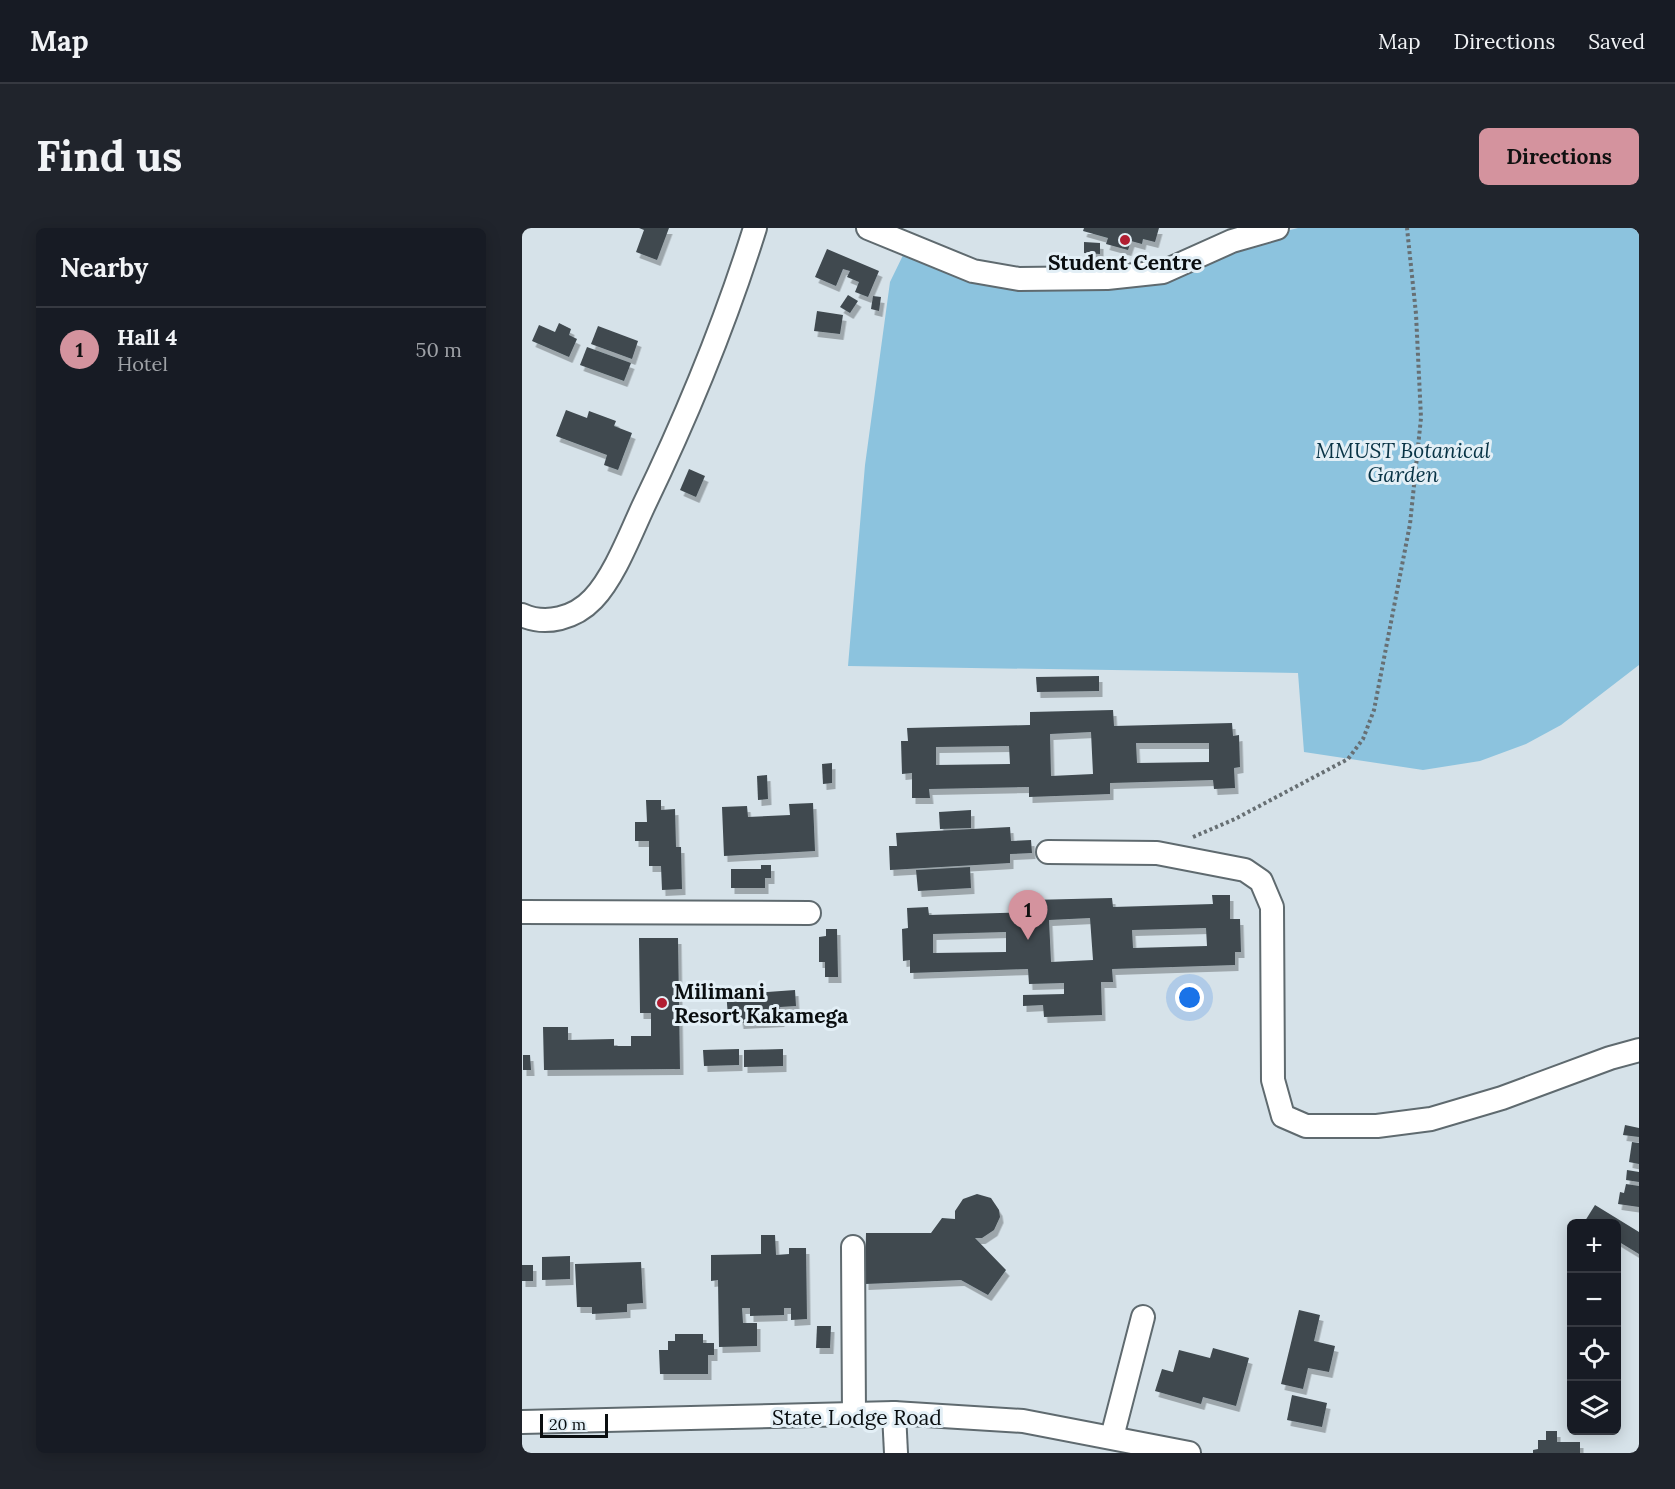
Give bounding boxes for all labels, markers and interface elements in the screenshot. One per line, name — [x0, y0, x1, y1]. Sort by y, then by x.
text: Map — [30, 23, 89, 59]
text: Map — [1378, 28, 1421, 55]
text: Directions — [1454, 28, 1555, 55]
text: Saved — [1588, 28, 1645, 55]
button: Directions — [1479, 128, 1639, 185]
text: Find us — [36, 129, 182, 183]
marker: Student Centre — [1118, 233, 1132, 247]
place label: Student Centre — [1048, 249, 1202, 276]
text: Nearby — [60, 251, 148, 284]
text: Hall 4 — [117, 323, 178, 351]
text: 1 — [75, 337, 84, 362]
text: 50 m — [416, 337, 462, 362]
text: Hotel — [117, 351, 168, 376]
park label: MMUST Botanical Garden — [1316, 437, 1491, 488]
pin: 1 — [1008, 890, 1048, 940]
place label: Milimani Resort Kakamega — [674, 978, 848, 1029]
your location — [1175, 983, 1204, 1012]
marker: Milimani Resort Kakamega — [655, 996, 669, 1010]
map controls — [1567, 1219, 1621, 1435]
button: + — [1567, 1219, 1621, 1273]
button: − — [1567, 1273, 1621, 1327]
button: locate — [1567, 1327, 1621, 1381]
button: layers — [1567, 1381, 1621, 1435]
street label: State Lodge Road — [772, 1404, 942, 1431]
scale bar — [540, 1411, 608, 1438]
text: 20 m — [549, 1414, 586, 1434]

